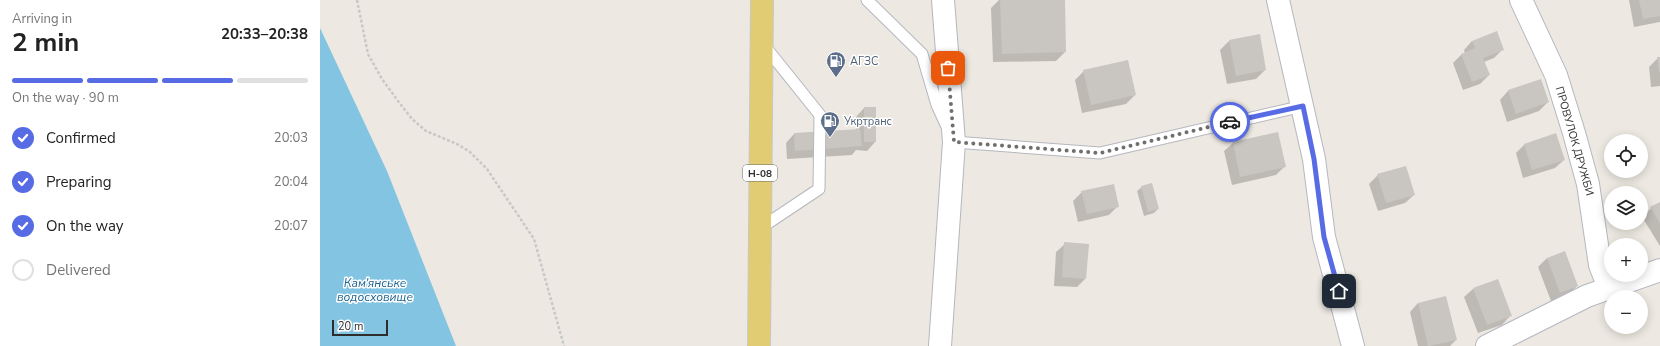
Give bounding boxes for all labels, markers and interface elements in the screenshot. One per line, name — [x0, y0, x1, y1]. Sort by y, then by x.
text: Arriving in — [12, 10, 72, 28]
text: 20:33–20:38 — [221, 24, 308, 44]
text: 2 min — [12, 25, 79, 60]
fuel station icon: АГЗС — [825, 50, 847, 78]
pin — [931, 51, 965, 85]
place label: АГЗС — [850, 54, 878, 69]
icon: bag — [937, 57, 959, 79]
street label: ПРОВУЛОК ДРУЖБИ — [1552, 85, 1597, 197]
text: On the way · 90 m — [12, 89, 119, 107]
courier — [1210, 102, 1250, 142]
fuel station icon: Укртранс — [819, 110, 841, 138]
icon: car — [1219, 111, 1241, 133]
place label: Укртранс — [843, 114, 892, 129]
icon: check — [12, 127, 34, 149]
text: Confirmed — [46, 128, 116, 148]
text: 20:03 — [274, 129, 308, 147]
map controls — [1604, 134, 1648, 334]
button: locate — [1604, 134, 1648, 178]
road number: Н-08 — [743, 165, 777, 181]
icon: check — [12, 171, 34, 193]
text: Preparing — [46, 172, 111, 192]
text: 20:04 — [274, 173, 308, 191]
button: layers — [1604, 186, 1648, 230]
icon: check — [12, 215, 34, 237]
text: On the way — [46, 216, 124, 236]
text: 20:07 — [274, 217, 308, 235]
button: + — [1604, 238, 1648, 282]
text: Delivered — [46, 260, 111, 280]
pin — [1322, 274, 1356, 308]
water label: Кам'янське водосховище — [337, 275, 413, 305]
icon: home — [1328, 280, 1350, 302]
button: − — [1604, 290, 1648, 334]
scale bar — [332, 318, 388, 337]
text: 20 m — [338, 319, 363, 334]

